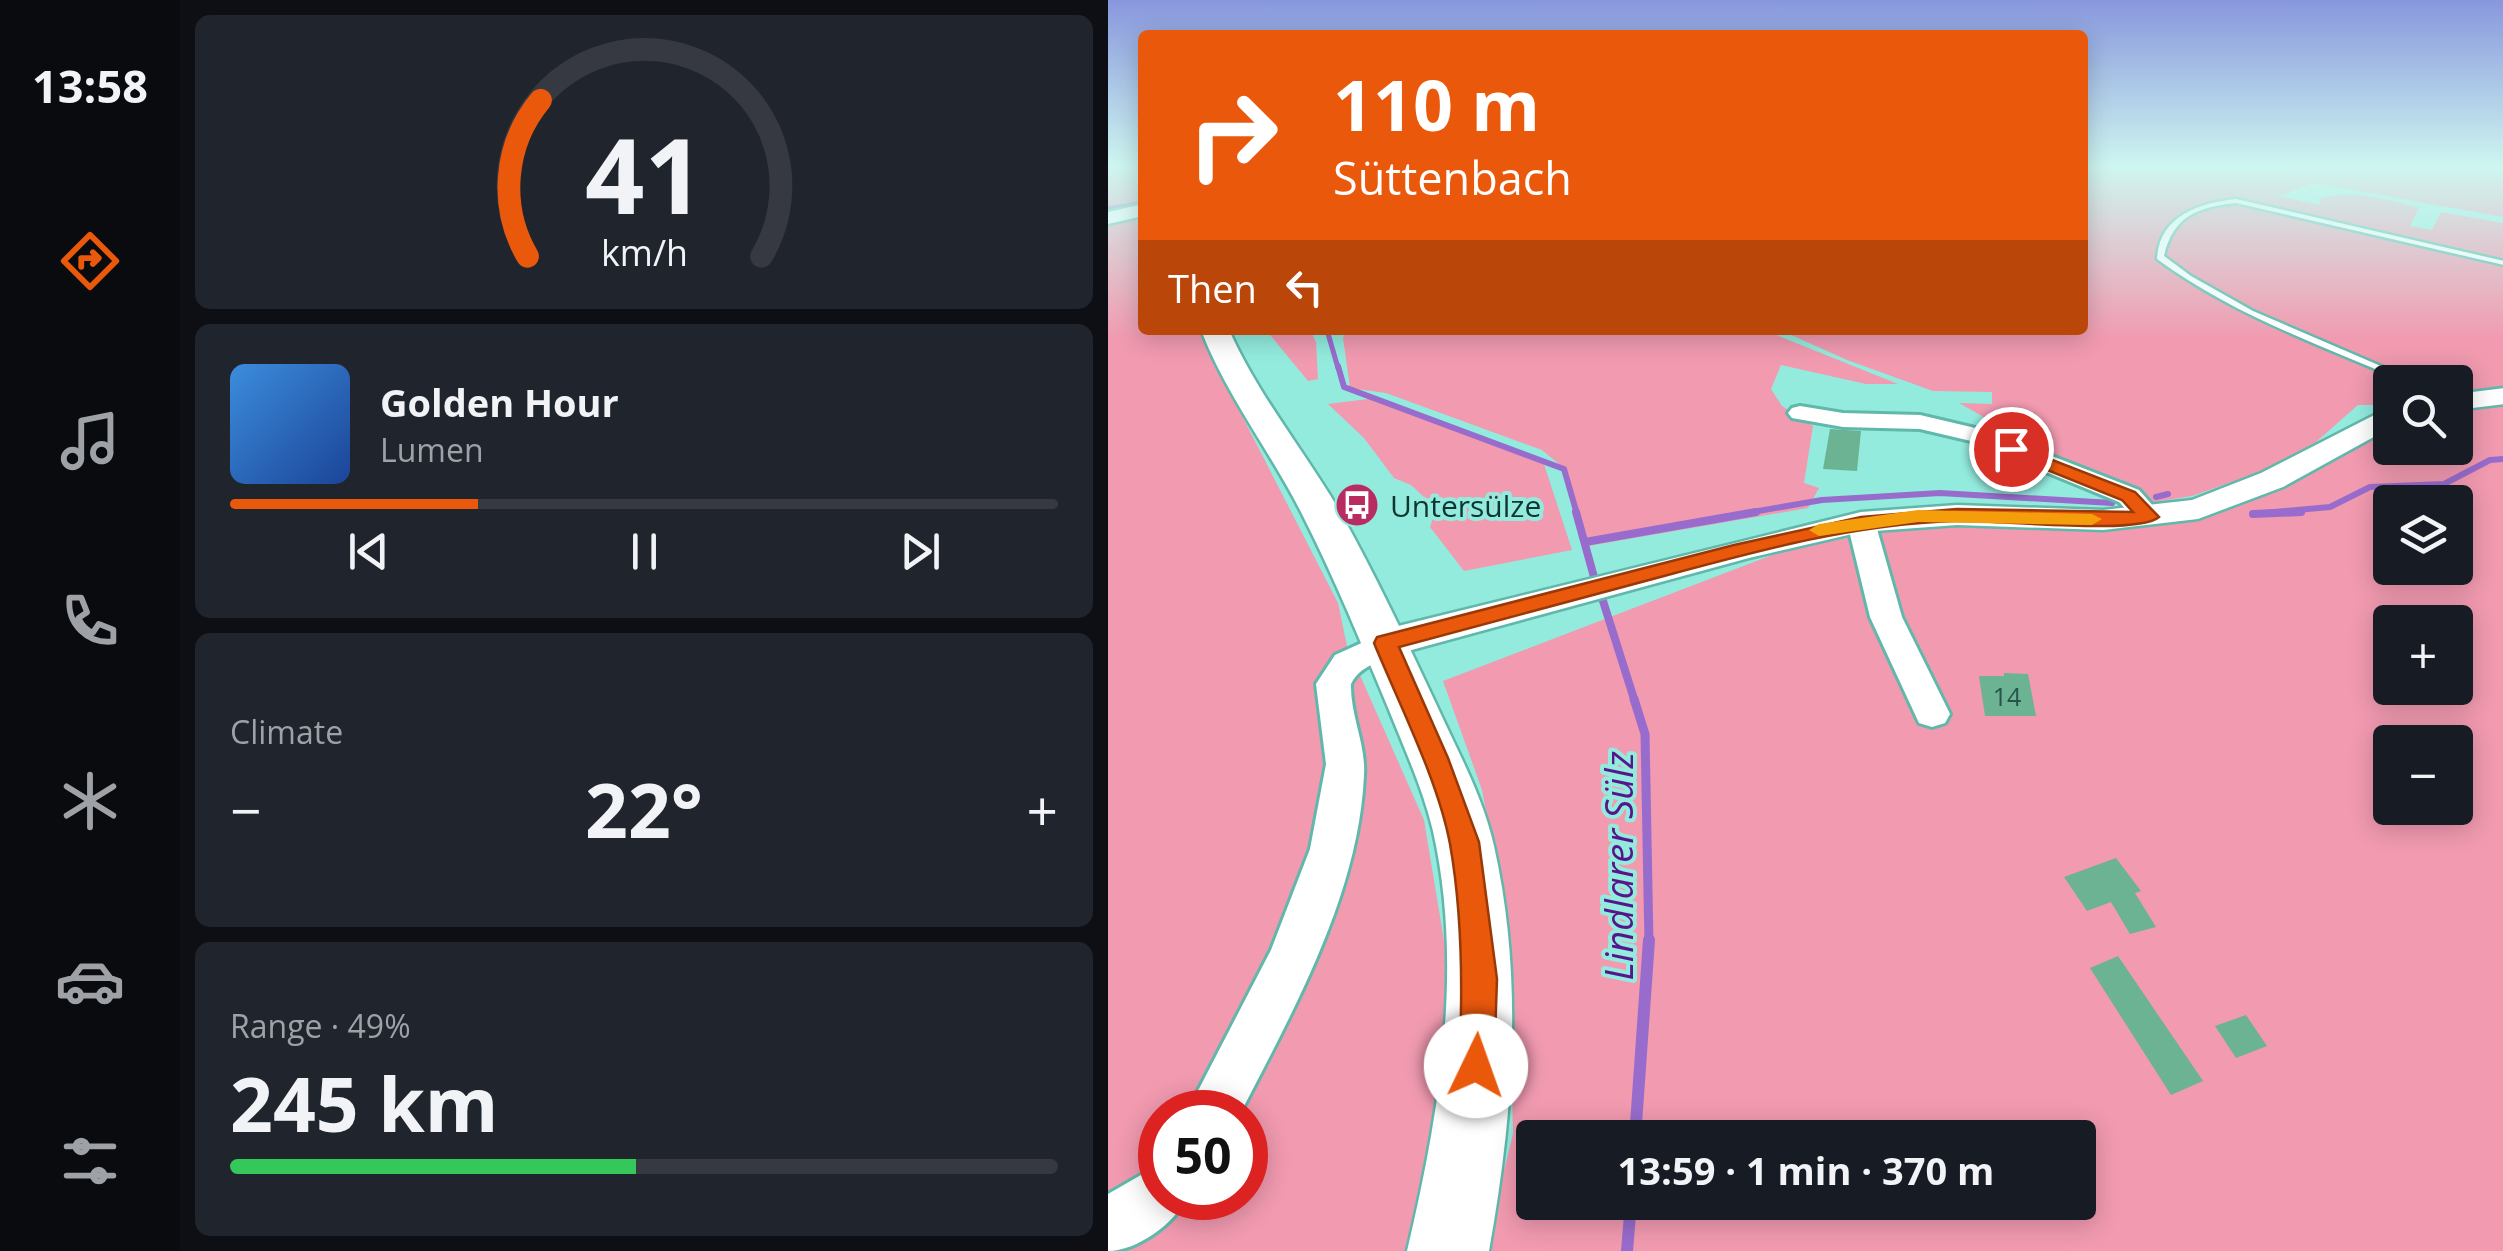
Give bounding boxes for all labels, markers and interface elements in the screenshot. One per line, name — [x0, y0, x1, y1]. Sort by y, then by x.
text: 13:58 — [32, 55, 148, 116]
text: 110 m — [1333, 56, 1540, 152]
icon: right — [1168, 70, 1298, 200]
text: 41 — [585, 103, 703, 244]
text: Süttenbach — [1333, 147, 1572, 208]
icon: directions — [55, 226, 125, 296]
text: km/h — [601, 228, 687, 276]
icon: left — [1277, 260, 1332, 315]
text: Then — [1168, 262, 1257, 314]
map controls — [2373, 365, 2473, 825]
button: search — [2373, 365, 2473, 465]
text: Golden Hour — [380, 376, 619, 428]
icon: music — [55, 406, 125, 476]
pin — [1969, 407, 2054, 492]
icon: arrive — [1984, 422, 2039, 477]
text: Lumen — [380, 428, 484, 471]
bus stop icon: Untersülze — [1334, 482, 1380, 528]
place label: Untersülze — [1390, 485, 1541, 526]
button: layers — [2373, 485, 2473, 585]
icon: previous — [341, 524, 396, 579]
icon: pause — [617, 524, 672, 579]
icon: next — [893, 524, 948, 579]
icon: phone — [55, 586, 125, 656]
button: + — [2373, 605, 2473, 705]
house number: 14 — [1993, 679, 2021, 713]
text: Climate — [230, 710, 343, 753]
button: − — [2373, 725, 2473, 825]
water label: Lindlarer Sülz — [1592, 751, 1644, 981]
text: 22° — [585, 758, 703, 860]
icon: climate — [55, 766, 125, 836]
text: − — [230, 772, 261, 847]
text: + — [1027, 772, 1058, 847]
icon: car — [55, 946, 125, 1016]
text: Range · 49% — [230, 1004, 411, 1047]
position arrow — [1424, 1014, 1528, 1118]
text: 245 km — [230, 1052, 498, 1154]
speed limit sign: 50 — [1138, 1090, 1268, 1220]
icon: filters — [55, 1126, 125, 1196]
text: 13:59 · 1 min · 370 m — [1618, 1144, 1994, 1196]

